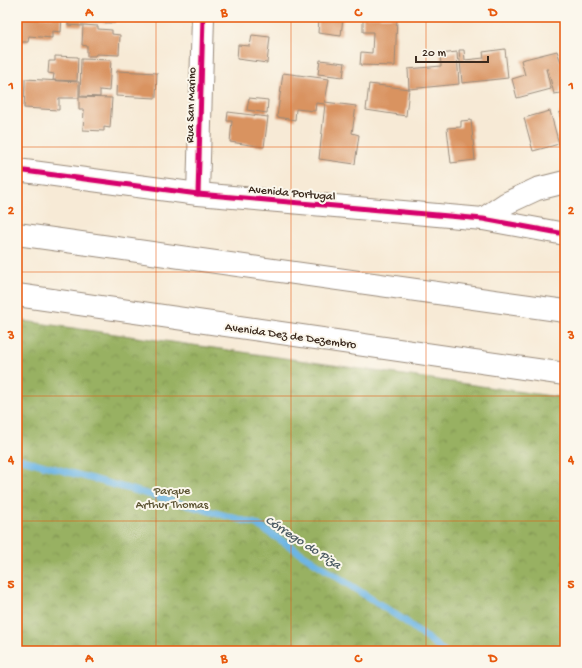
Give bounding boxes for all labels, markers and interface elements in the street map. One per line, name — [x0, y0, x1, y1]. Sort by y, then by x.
text: A — [84, 6, 94, 21]
text: B — [220, 6, 229, 21]
text: C — [353, 6, 363, 21]
text: D — [488, 6, 498, 21]
scale bar — [416, 38, 488, 64]
text: 20 m — [422, 47, 447, 61]
street label: Rua San Marino — [184, 67, 200, 143]
text: 1 — [7, 79, 14, 94]
text: 1 — [567, 79, 574, 94]
street label: Avenida Portugal — [248, 183, 336, 205]
text: 2 — [8, 204, 15, 219]
text: 2 — [568, 204, 575, 219]
street label: Avenida Dez de Dezembro — [224, 321, 357, 353]
text: 3 — [7, 329, 15, 344]
text: 3 — [567, 329, 575, 344]
text: 4 — [7, 453, 15, 468]
text: 4 — [567, 453, 575, 468]
park label: Parque Arthur Thomas — [136, 485, 209, 513]
water label: Córrego do Piza — [262, 513, 344, 574]
text: 5 — [8, 578, 15, 593]
text: 5 — [568, 578, 575, 593]
text: A — [84, 652, 94, 667]
text: B — [220, 652, 229, 667]
text: C — [353, 652, 363, 667]
text: D — [488, 652, 498, 667]

